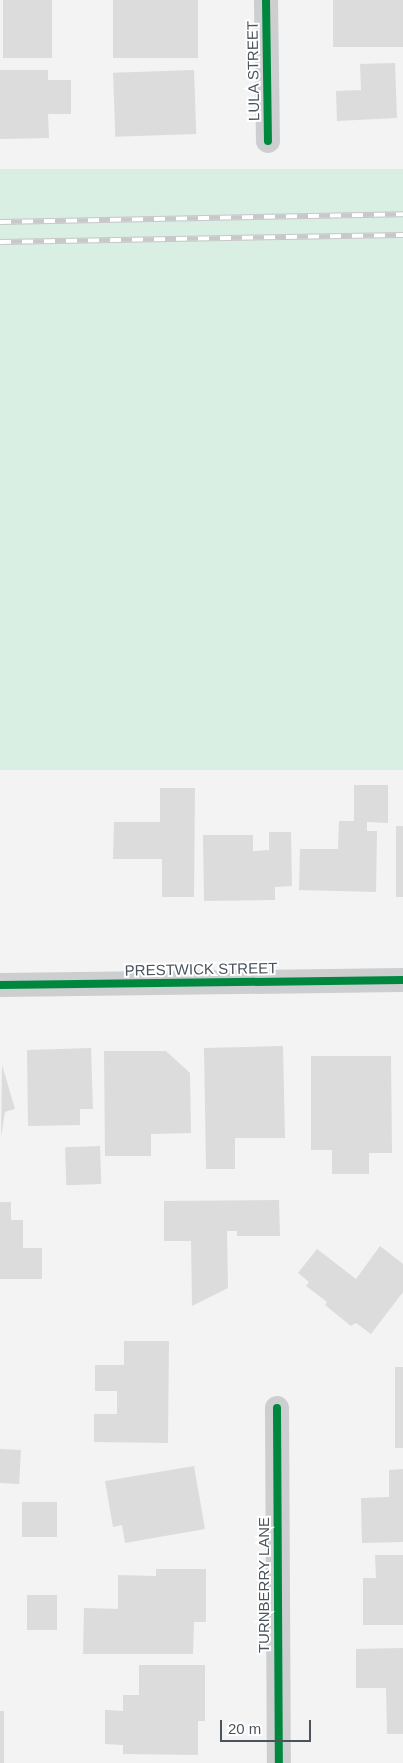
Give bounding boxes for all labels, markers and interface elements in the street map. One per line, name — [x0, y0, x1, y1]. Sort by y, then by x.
street label: LULA STREET — [243, 20, 263, 122]
street label: PRESTWICK STREET — [125, 959, 277, 979]
street label: TURNBERRY LANE — [255, 1517, 273, 1653]
scale bar — [223, 1710, 314, 1742]
text: 20 m — [228, 1720, 261, 1737]

